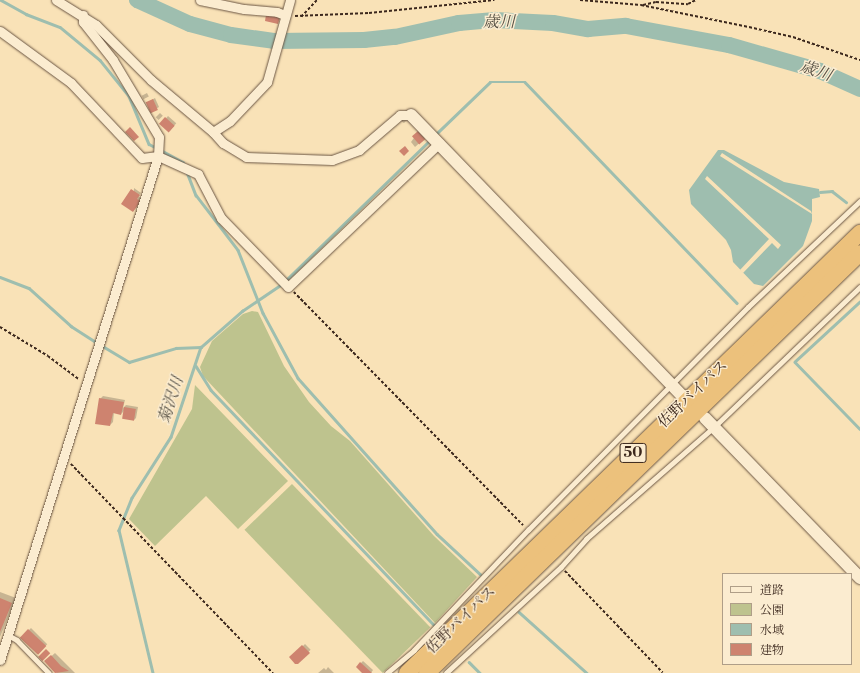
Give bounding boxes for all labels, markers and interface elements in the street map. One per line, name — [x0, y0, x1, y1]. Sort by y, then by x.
water label: 歳川 — [483, 12, 515, 32]
water label: 歳川 — [798, 57, 834, 85]
street label: 佐野バイパス — [654, 356, 732, 432]
water label: 菊沢川 — [154, 374, 188, 426]
road number: 50 — [619, 441, 647, 465]
legend — [722, 573, 852, 665]
street label: 佐野バイパス — [422, 582, 500, 658]
text: 道路 — [760, 583, 784, 598]
text: 公園 — [760, 603, 784, 618]
text: 水域 — [760, 623, 784, 638]
text: 建物 — [760, 643, 784, 658]

